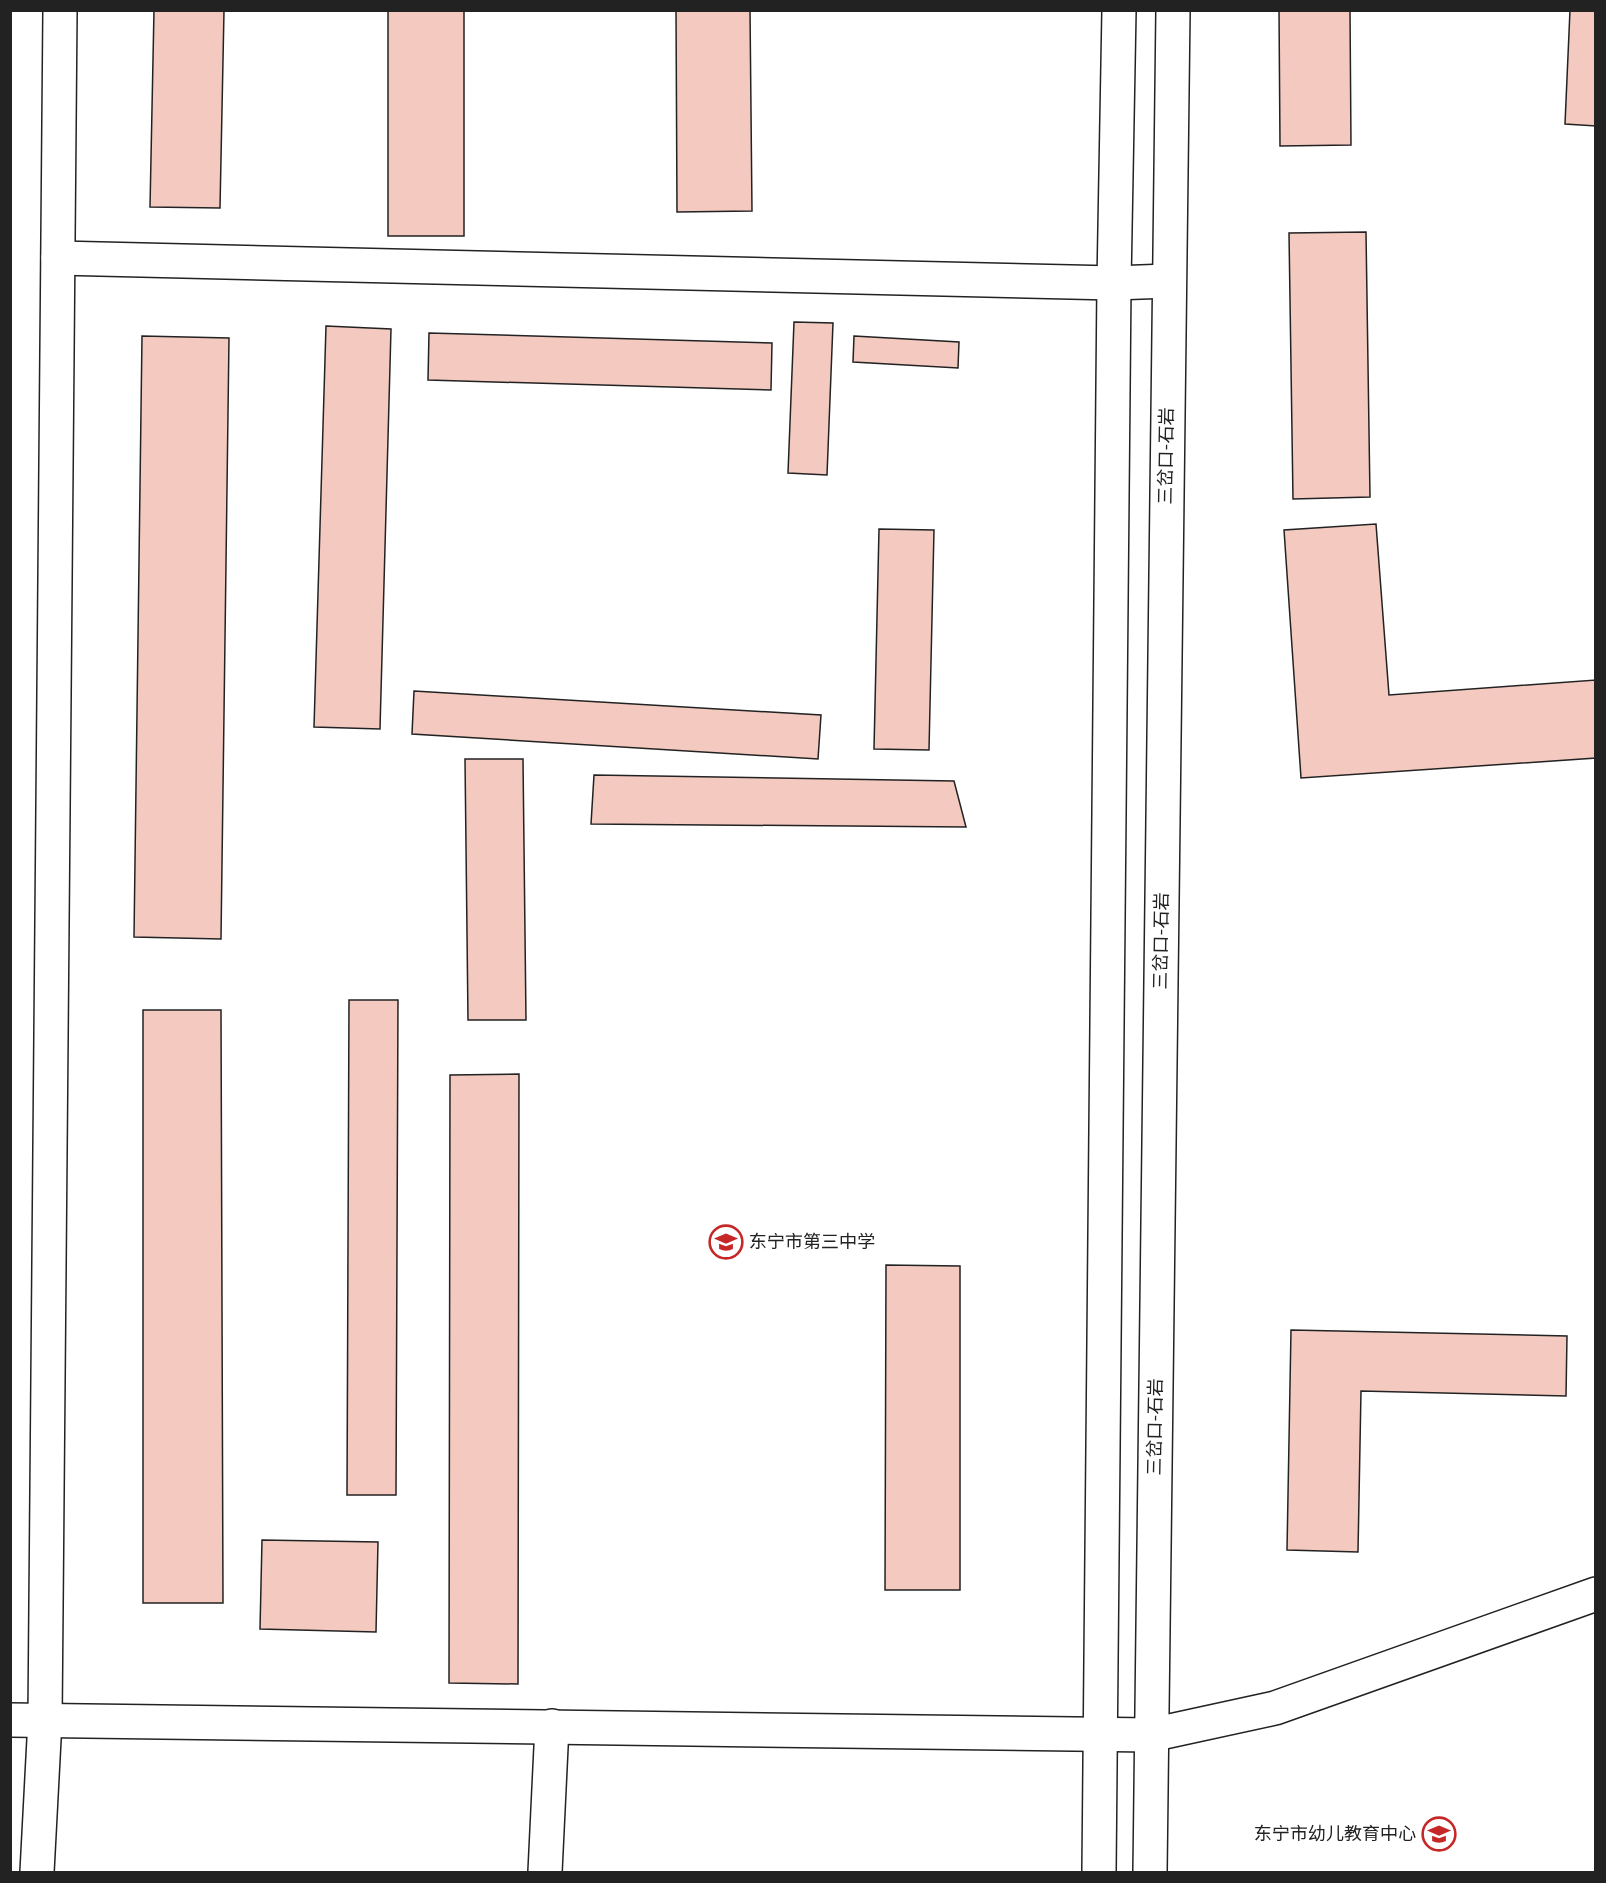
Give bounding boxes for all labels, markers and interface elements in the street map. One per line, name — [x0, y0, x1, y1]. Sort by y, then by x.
street label: 三岔口-石岩 — [1153, 407, 1178, 505]
street label: 三岔口-石岩 — [1148, 892, 1173, 990]
school or university icon: 东宁市第三中学 — [708, 1224, 744, 1260]
place label: 东宁市第三中学 — [749, 1230, 875, 1253]
street label: 三岔口-石岩 — [1142, 1378, 1167, 1476]
school or university icon: 东宁市幼儿教育中心 — [1421, 1816, 1457, 1852]
place label: 东宁市幼儿教育中心 — [1254, 1822, 1416, 1845]

